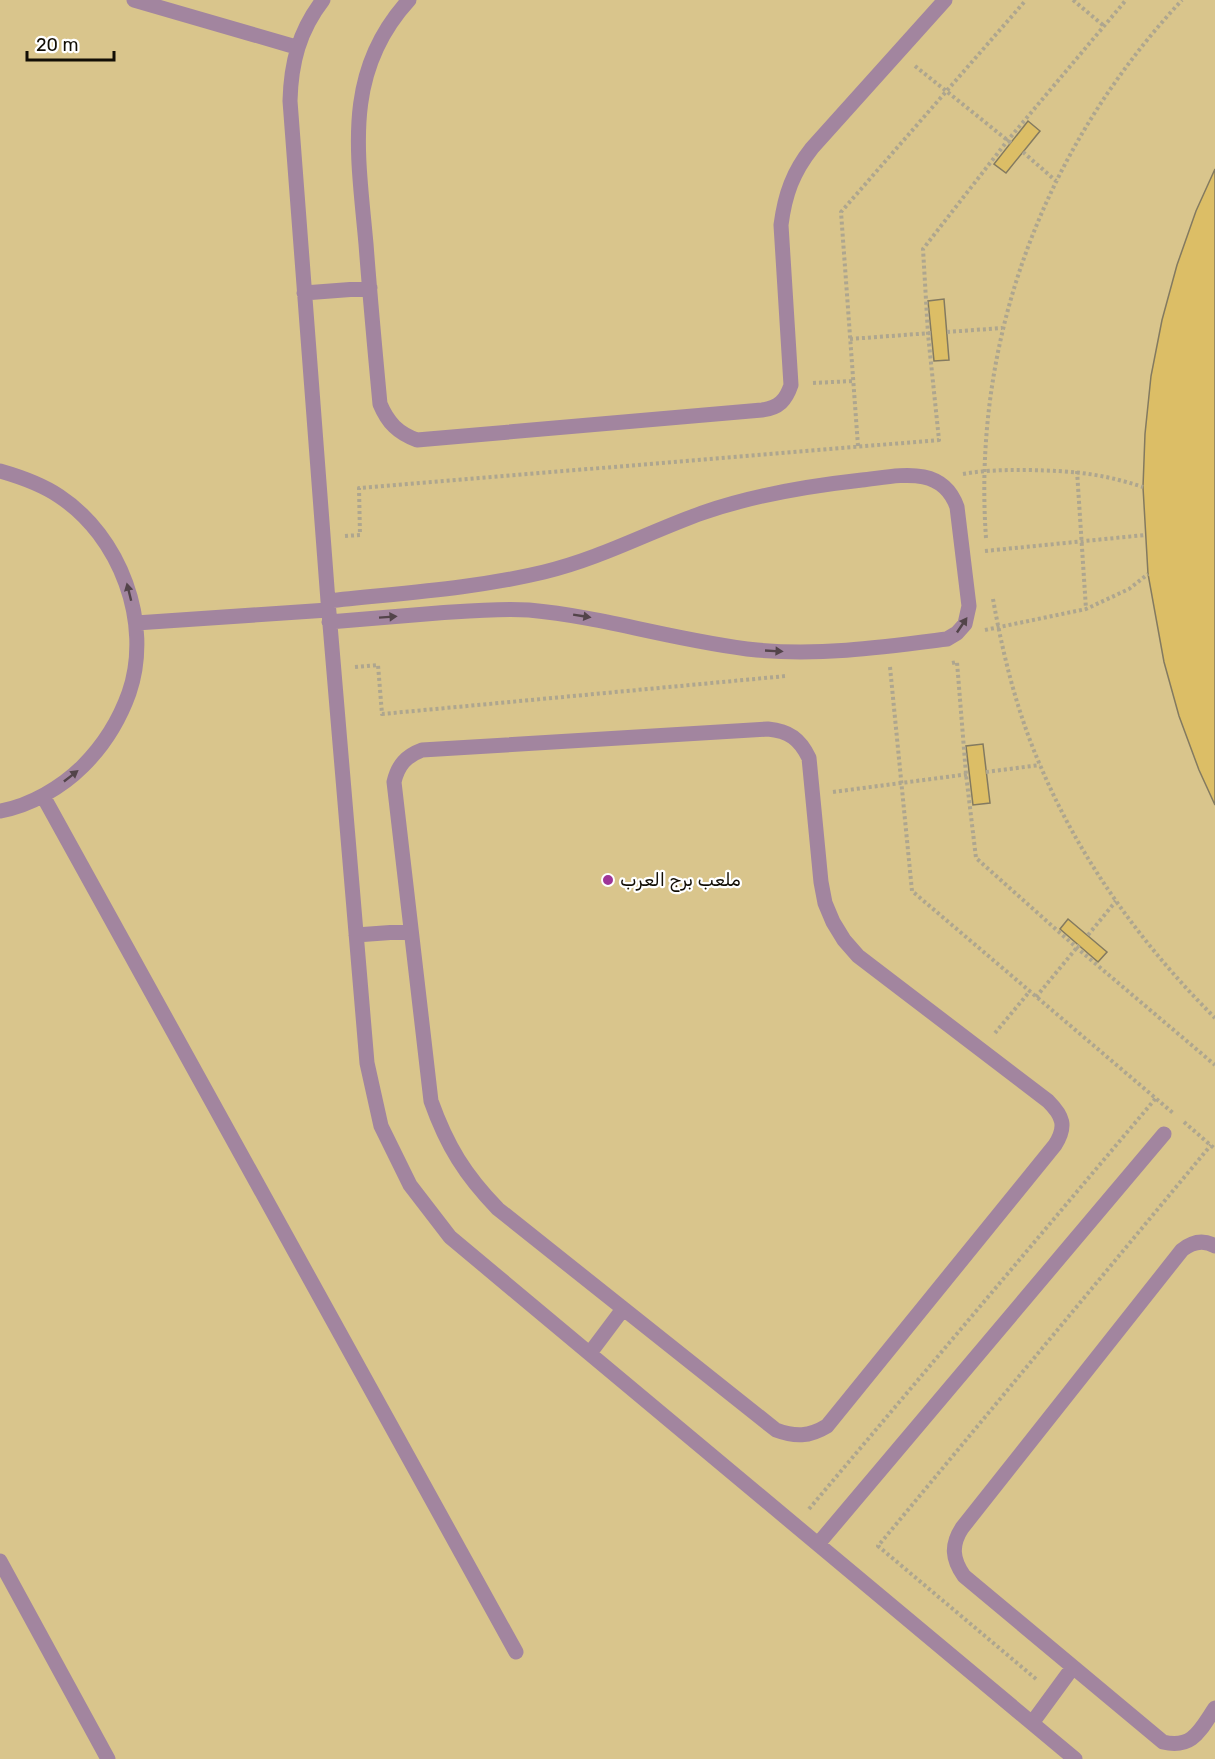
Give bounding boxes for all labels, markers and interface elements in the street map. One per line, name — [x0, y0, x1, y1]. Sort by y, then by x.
scale bar — [27, 24, 114, 62]
text: 20 m — [36, 34, 78, 56]
one-way arrow — [123, 583, 133, 602]
one-way arrow — [378, 612, 397, 622]
one-way arrow — [573, 612, 592, 621]
one-way arrow — [956, 617, 967, 633]
one-way arrow — [764, 646, 783, 655]
one-way arrow — [63, 771, 78, 783]
place label: ملعب برج العرب — [620, 869, 741, 892]
marker: ملعب برج العرب — [601, 873, 615, 887]

